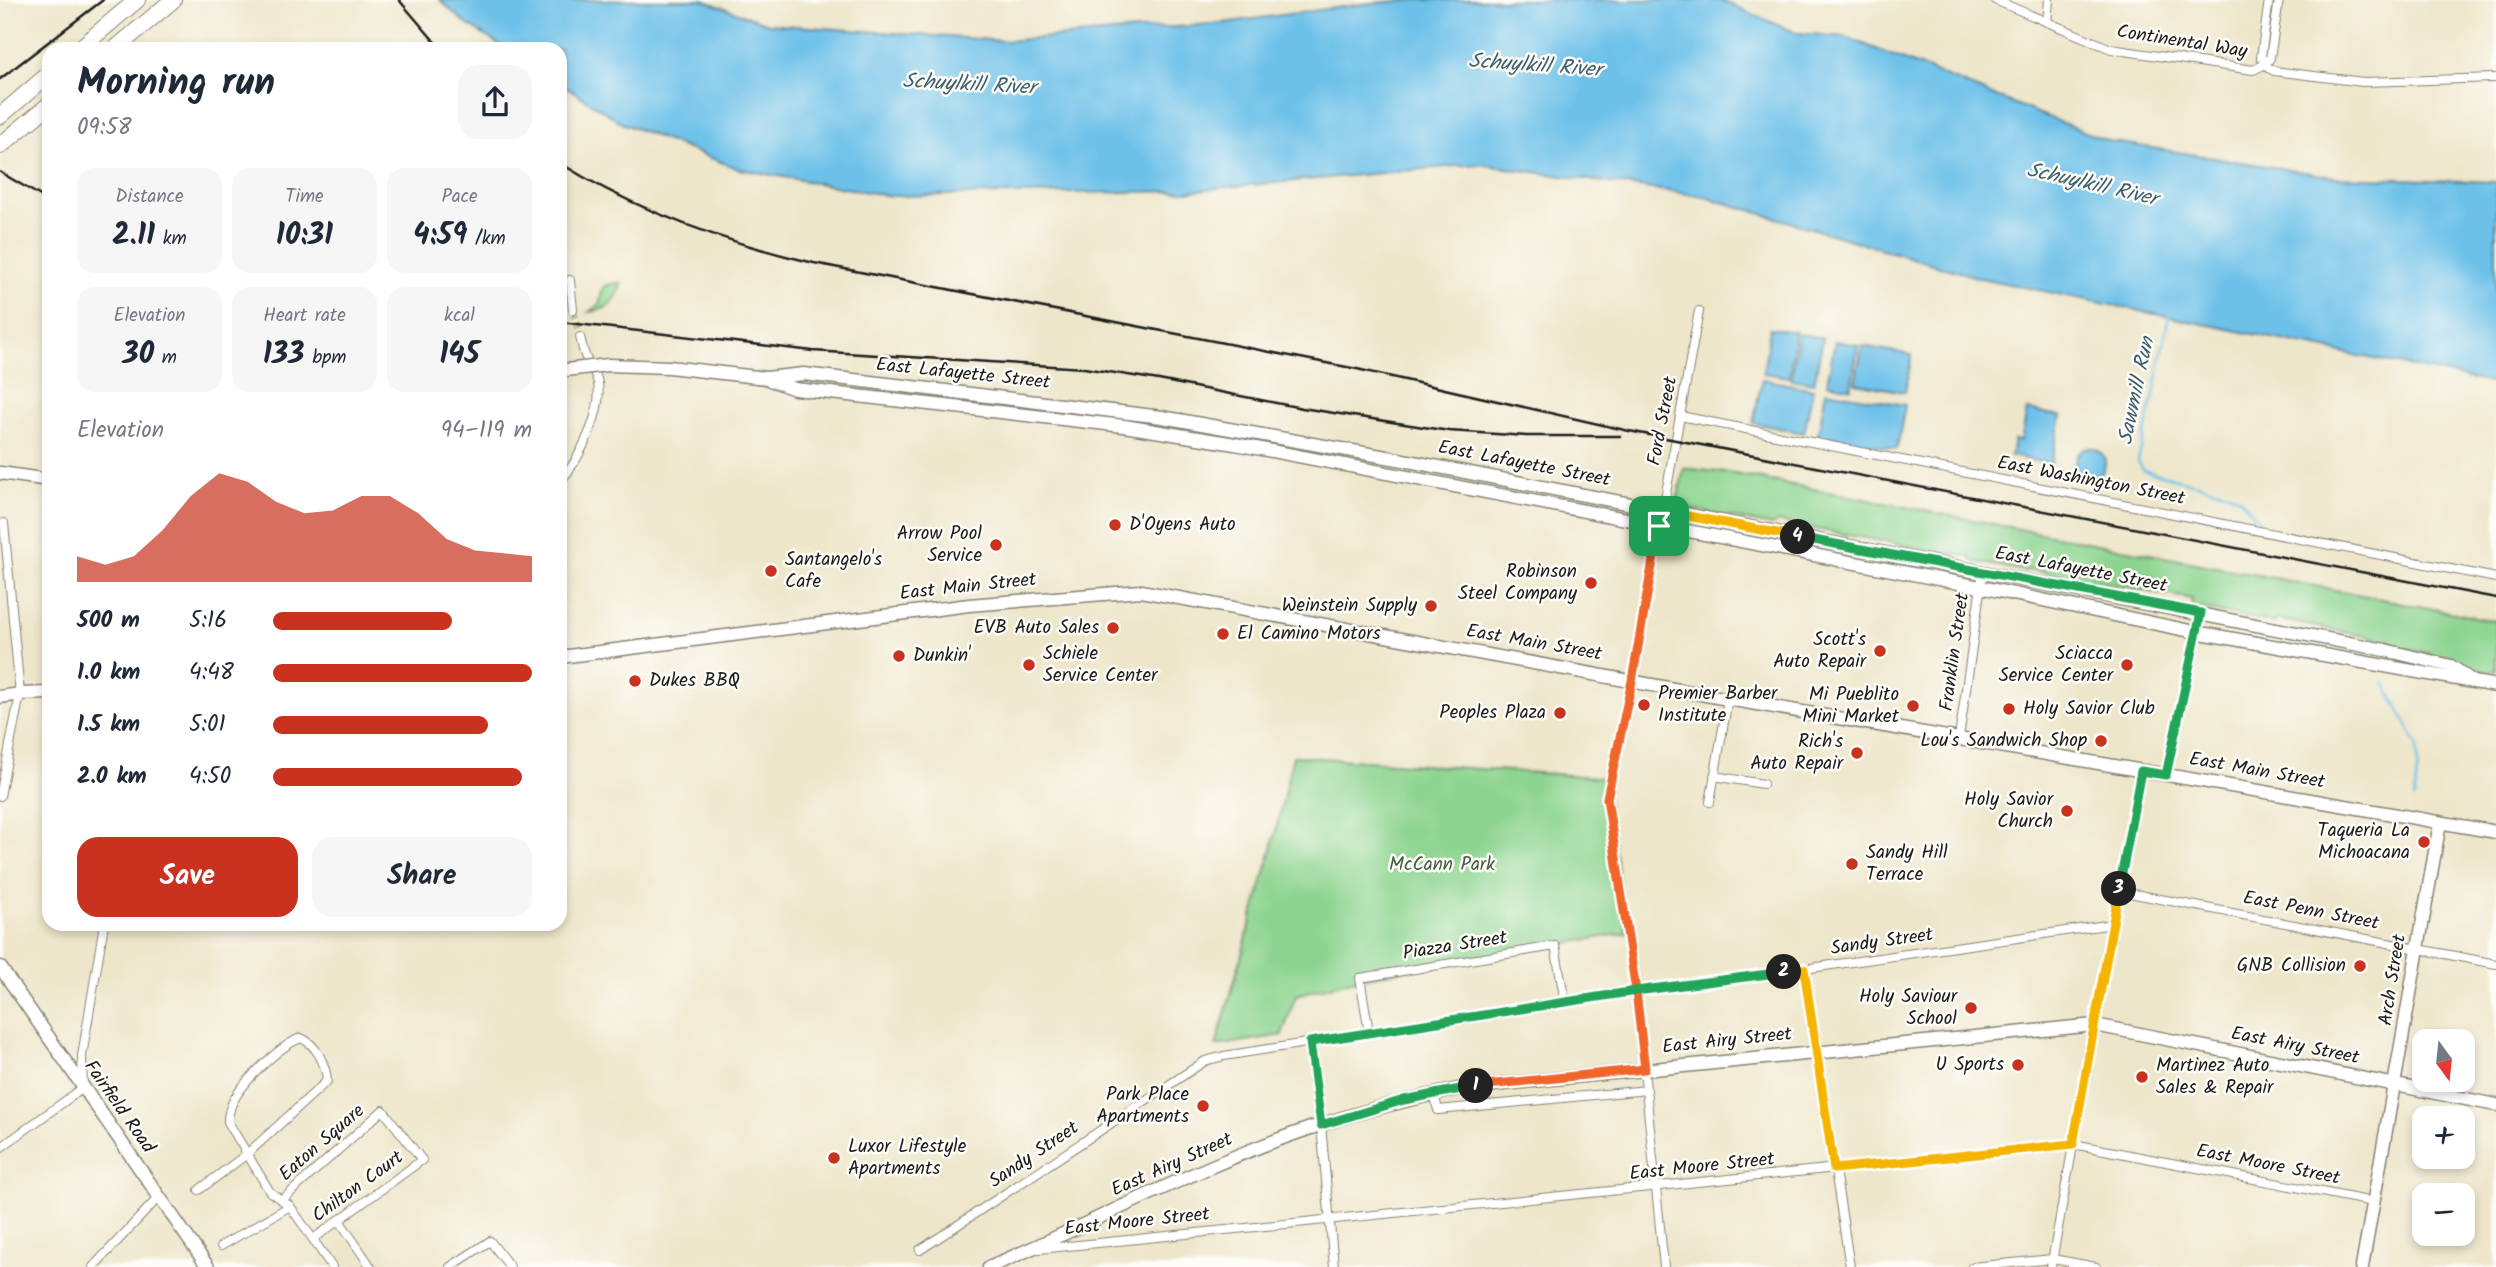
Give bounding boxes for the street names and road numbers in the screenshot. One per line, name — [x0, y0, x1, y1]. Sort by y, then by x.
street label: Continental Way — [2114, 17, 2251, 67]
street label: East Lafayette Street — [874, 350, 1052, 398]
street label: Ford Street — [1640, 373, 1686, 468]
street label: East Lafayette Street — [1435, 433, 1613, 496]
street label: East Washington Street — [1995, 448, 2188, 514]
street label: East Lafayette Street — [1992, 539, 2170, 602]
street label: East Main Street — [898, 565, 1039, 609]
street label: Franklin Street — [1932, 590, 1978, 713]
street label: East Main Street — [1464, 616, 1605, 670]
street label: East Main Street — [2187, 744, 2328, 798]
street label: East Penn Street — [2240, 883, 2382, 939]
street label: Sandy Street — [1829, 920, 1936, 964]
street label: Piazza Street — [1401, 923, 1510, 969]
street label: Arch Street — [2371, 931, 2415, 1028]
street label: East Airy Street — [1661, 1019, 1794, 1063]
street label: East Airy Street — [2228, 1019, 2362, 1073]
street label: Fairfield Road — [76, 1054, 163, 1160]
street label: Eaton Square — [272, 1097, 372, 1189]
street label: Sandy Street — [983, 1113, 1086, 1196]
street label: East Airy Street — [1106, 1125, 1238, 1205]
street label: East Moore Street — [2194, 1136, 2343, 1194]
street label: Chilton Court — [306, 1143, 411, 1231]
street label: East Moore Street — [1628, 1144, 1777, 1190]
street label: East Moore Street — [1063, 1199, 1212, 1245]

